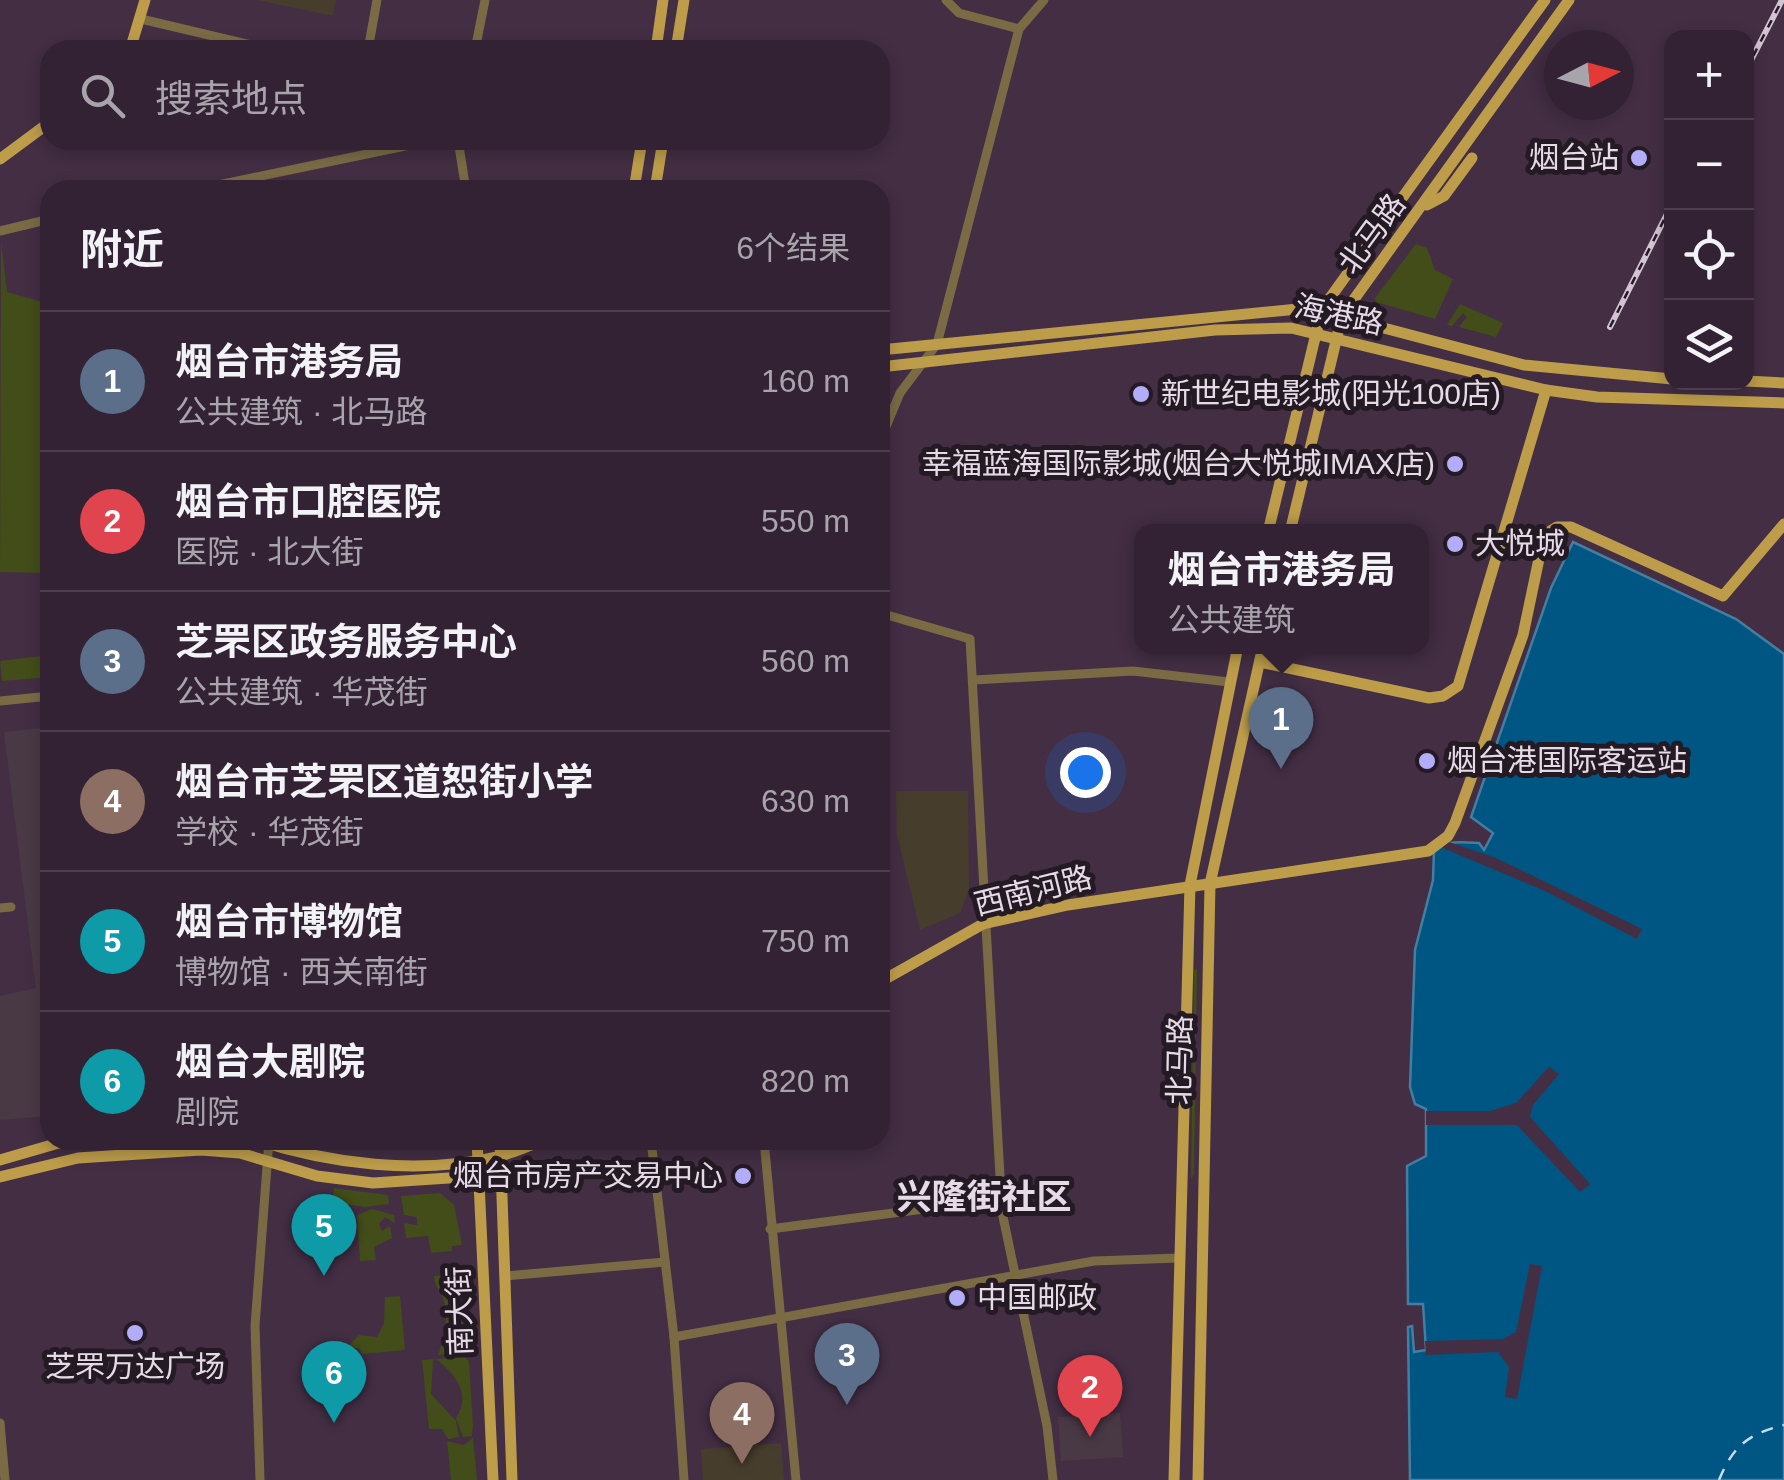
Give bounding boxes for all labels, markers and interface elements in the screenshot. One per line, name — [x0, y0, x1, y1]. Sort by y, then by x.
north arrow — [1544, 30, 1634, 120]
map controls — [1664, 30, 1754, 390]
button: + — [1664, 30, 1754, 120]
search box — [40, 40, 890, 150]
icon: search — [75, 68, 130, 123]
text: 搜索地点 — [155, 78, 307, 120]
button: − — [1664, 120, 1754, 210]
place label: 烟台站 — [1529, 141, 1619, 174]
marker: 烟台站 — [1628, 147, 1650, 169]
street label: 北马路 — [1332, 188, 1411, 280]
button: locate — [1664, 210, 1754, 300]
text: 附近 — [80, 226, 164, 273]
text: 6个结果 — [736, 230, 850, 266]
street label: 海港路 — [1292, 289, 1387, 340]
button: layers — [1664, 300, 1754, 390]
text: 烟台市港务局 — [175, 341, 403, 383]
text: 1 — [104, 363, 121, 399]
text: 160 m — [761, 363, 850, 399]
place label: 新世纪电影城(阳光100店) — [1161, 377, 1501, 410]
marker: 新世纪电影城(阳光100店) — [1130, 383, 1152, 405]
text: 公共建筑 · 北马路 — [175, 394, 427, 430]
place label: 幸福蓝海国际影城(烟台大悦城IMAX店) — [922, 447, 1435, 480]
marker: 幸福蓝海国际影城(烟台大悦城IMAX店) — [1444, 453, 1466, 475]
text: 烟台市口腔医院 — [175, 481, 441, 523]
text: 2 — [104, 503, 121, 539]
text: 550 m — [761, 503, 850, 539]
popup — [1134, 524, 1429, 654]
place label: 大悦城 — [1475, 527, 1565, 560]
marker: 大悦城 — [1444, 533, 1466, 555]
text: 医院 · 北大街 — [175, 534, 363, 570]
text: 烟台市港务局 — [1167, 549, 1396, 591]
text: 公共建筑 — [1167, 602, 1296, 638]
text: 芝罘区政务服务中心 — [175, 621, 517, 663]
text: 3 — [104, 643, 121, 679]
text: 560 m — [761, 643, 850, 679]
text: 公共建筑 · 华茂街 — [175, 674, 427, 710]
pin: 1 — [1248, 686, 1314, 769]
place label: 烟台港国际客运站 — [1447, 744, 1687, 777]
your location — [1060, 747, 1111, 798]
marker: 烟台港国际客运站 — [1416, 750, 1438, 772]
text: 烟台市芝罘区道恕街小学 — [175, 761, 593, 803]
text: 4 — [104, 783, 121, 819]
text: 630 m — [761, 783, 850, 819]
text: 学校 · 华茂街 — [175, 814, 363, 850]
street label: 西南河路 — [971, 860, 1095, 921]
text: 烟台市博物馆 — [175, 901, 403, 943]
text: 5 — [104, 923, 121, 959]
text: 750 m — [761, 923, 850, 959]
text: 博物馆 · 西关南街 — [175, 954, 427, 990]
street label: 北马路 — [1162, 1015, 1197, 1105]
text: 烟台大剧院 — [175, 1041, 365, 1083]
text: 6 — [104, 1063, 121, 1099]
text: 820 m — [761, 1063, 850, 1099]
text: 剧院 — [175, 1094, 239, 1130]
place label: 烟台市房产交易中心 — [453, 1159, 723, 1192]
marker: 烟台市房产交易中心 — [732, 1165, 754, 1187]
district label: 兴隆街社区 — [896, 1177, 1072, 1216]
pin: 5 — [292, 1194, 356, 1276]
street label: 南大街 — [441, 1265, 478, 1357]
place label: 中国邮政 — [977, 1281, 1097, 1314]
marker: 中国邮政 — [946, 1287, 968, 1309]
marker: 芝罘万达广场 — [124, 1322, 146, 1344]
pin: 3 — [814, 1322, 880, 1405]
pin: 6 — [302, 1340, 366, 1423]
place label: 芝罘万达广场 — [45, 1350, 225, 1383]
pin: 2 — [1058, 1354, 1122, 1437]
pin: 4 — [710, 1382, 774, 1464]

